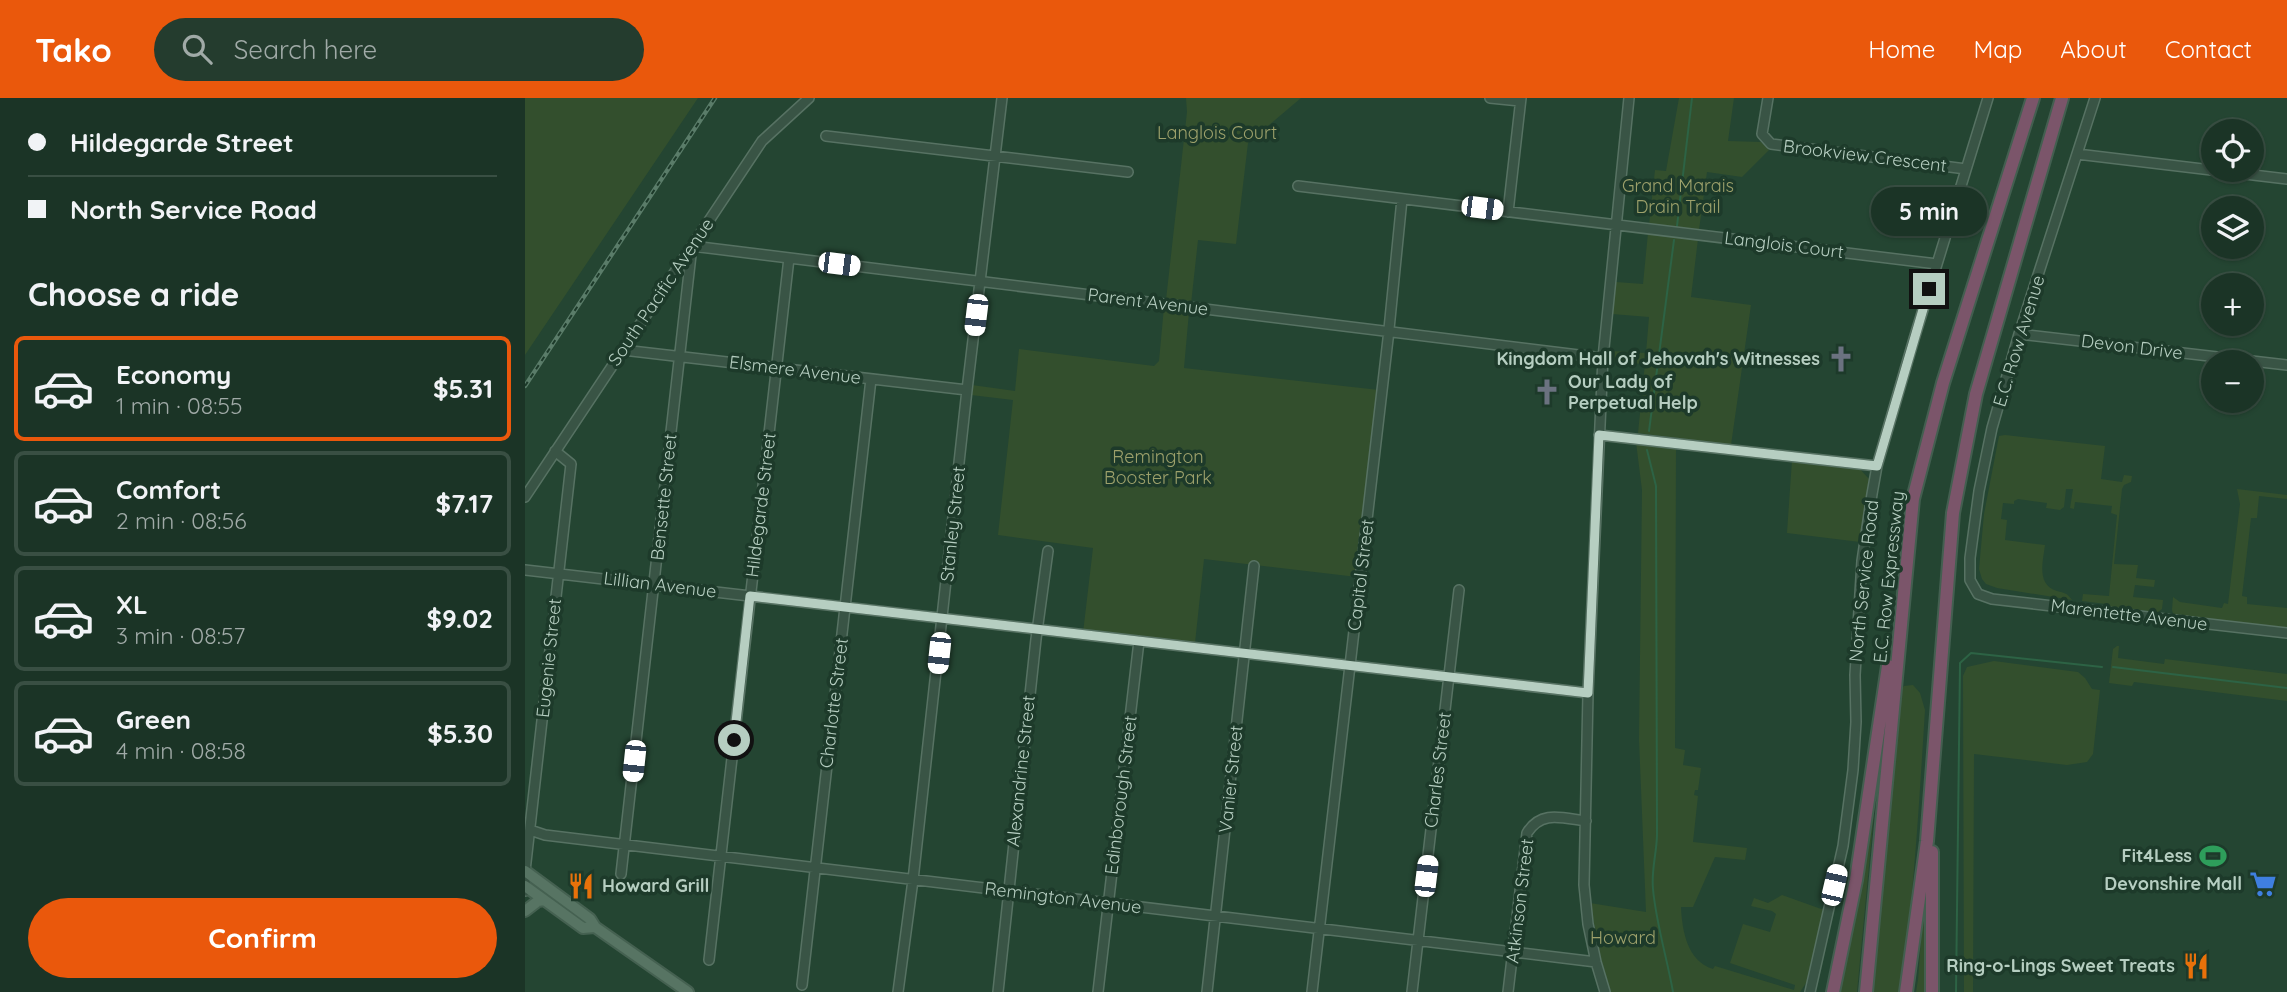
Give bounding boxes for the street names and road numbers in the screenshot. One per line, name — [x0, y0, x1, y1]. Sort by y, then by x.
street label: Brookview Crescent — [1782, 134, 1948, 177]
street label: South Pacific Avenue — [603, 213, 719, 370]
street label: Langlois Court — [1723, 226, 1845, 263]
street label: E.C. Row Avenue — [1988, 272, 2049, 409]
street label: Parent Avenue — [1086, 283, 1210, 320]
street label: Devon Drive — [2080, 329, 2184, 364]
street label: Elsmere Avenue — [728, 350, 862, 389]
street label: Hildegarde Street — [740, 431, 781, 579]
street label: Bensette Street — [645, 432, 682, 561]
street label: Stanley Street — [935, 465, 970, 583]
street label: E.C. Row Expressway — [1868, 490, 1909, 664]
street label: North Service Road — [1844, 499, 1883, 663]
street label: Capitol Street — [1342, 518, 1379, 632]
street label: Lillian Avenue — [602, 566, 718, 603]
street label: Marentette Avenue — [2049, 593, 2209, 636]
street label: Eugenie Street — [531, 597, 566, 719]
street label: Charlotte Street — [814, 637, 853, 769]
street label: Alexandrine Street — [1001, 694, 1040, 848]
street label: Charles Street — [1419, 711, 1456, 829]
street label: Edinborough Street — [1099, 714, 1142, 876]
street label: Vanier Street — [1213, 724, 1248, 834]
street label: Atkinson Street — [1500, 837, 1539, 965]
street label: Remington Avenue — [983, 876, 1143, 919]

